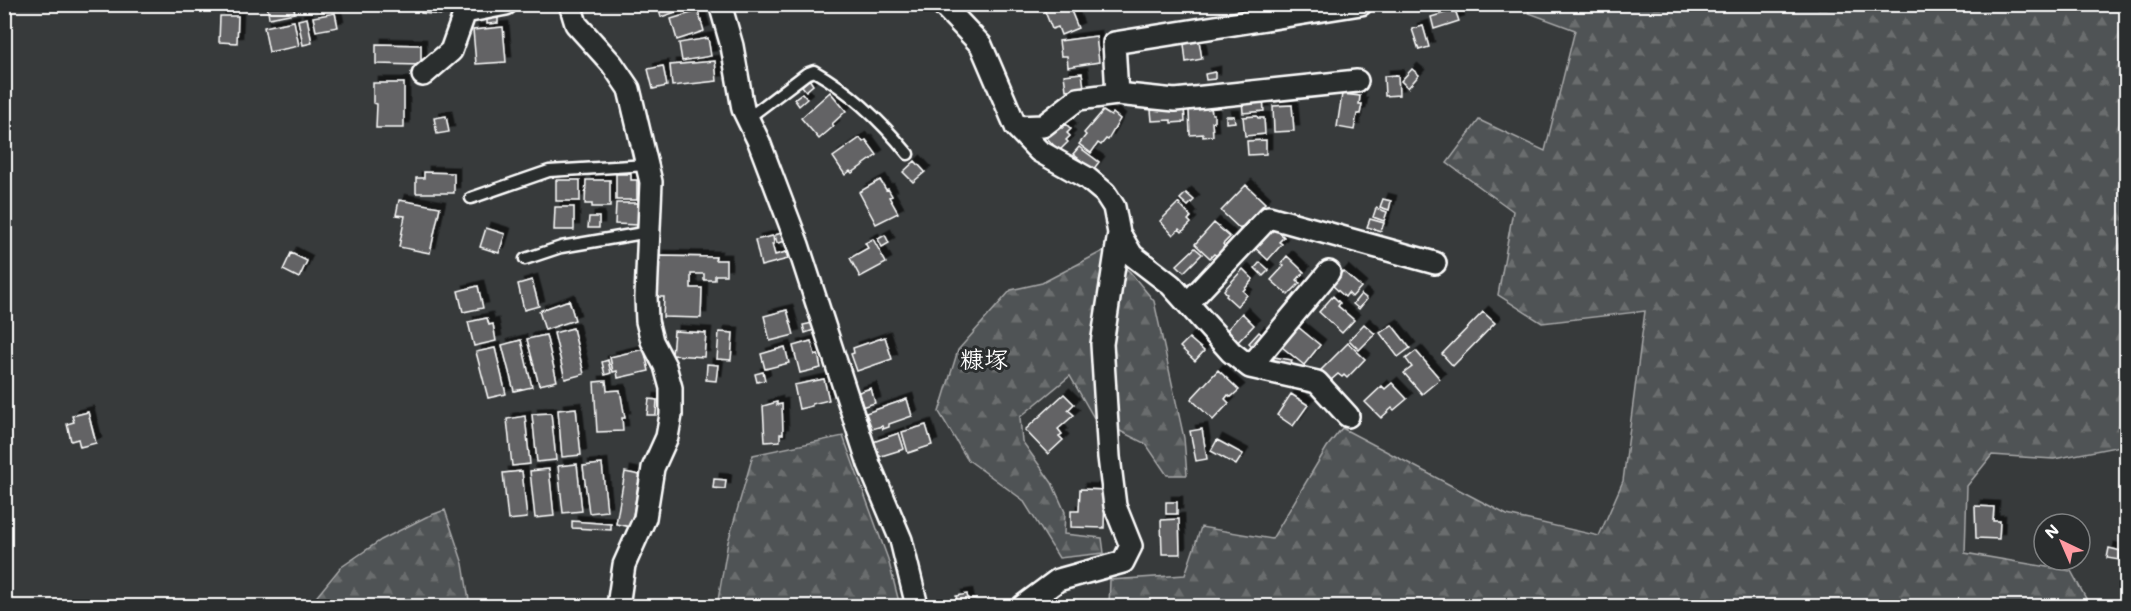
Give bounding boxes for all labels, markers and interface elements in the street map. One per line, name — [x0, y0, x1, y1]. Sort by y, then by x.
district label: 糠塚 — [960, 343, 1008, 374]
north arrow — [2032, 512, 2092, 572]
text: N — [2040, 519, 2063, 543]

